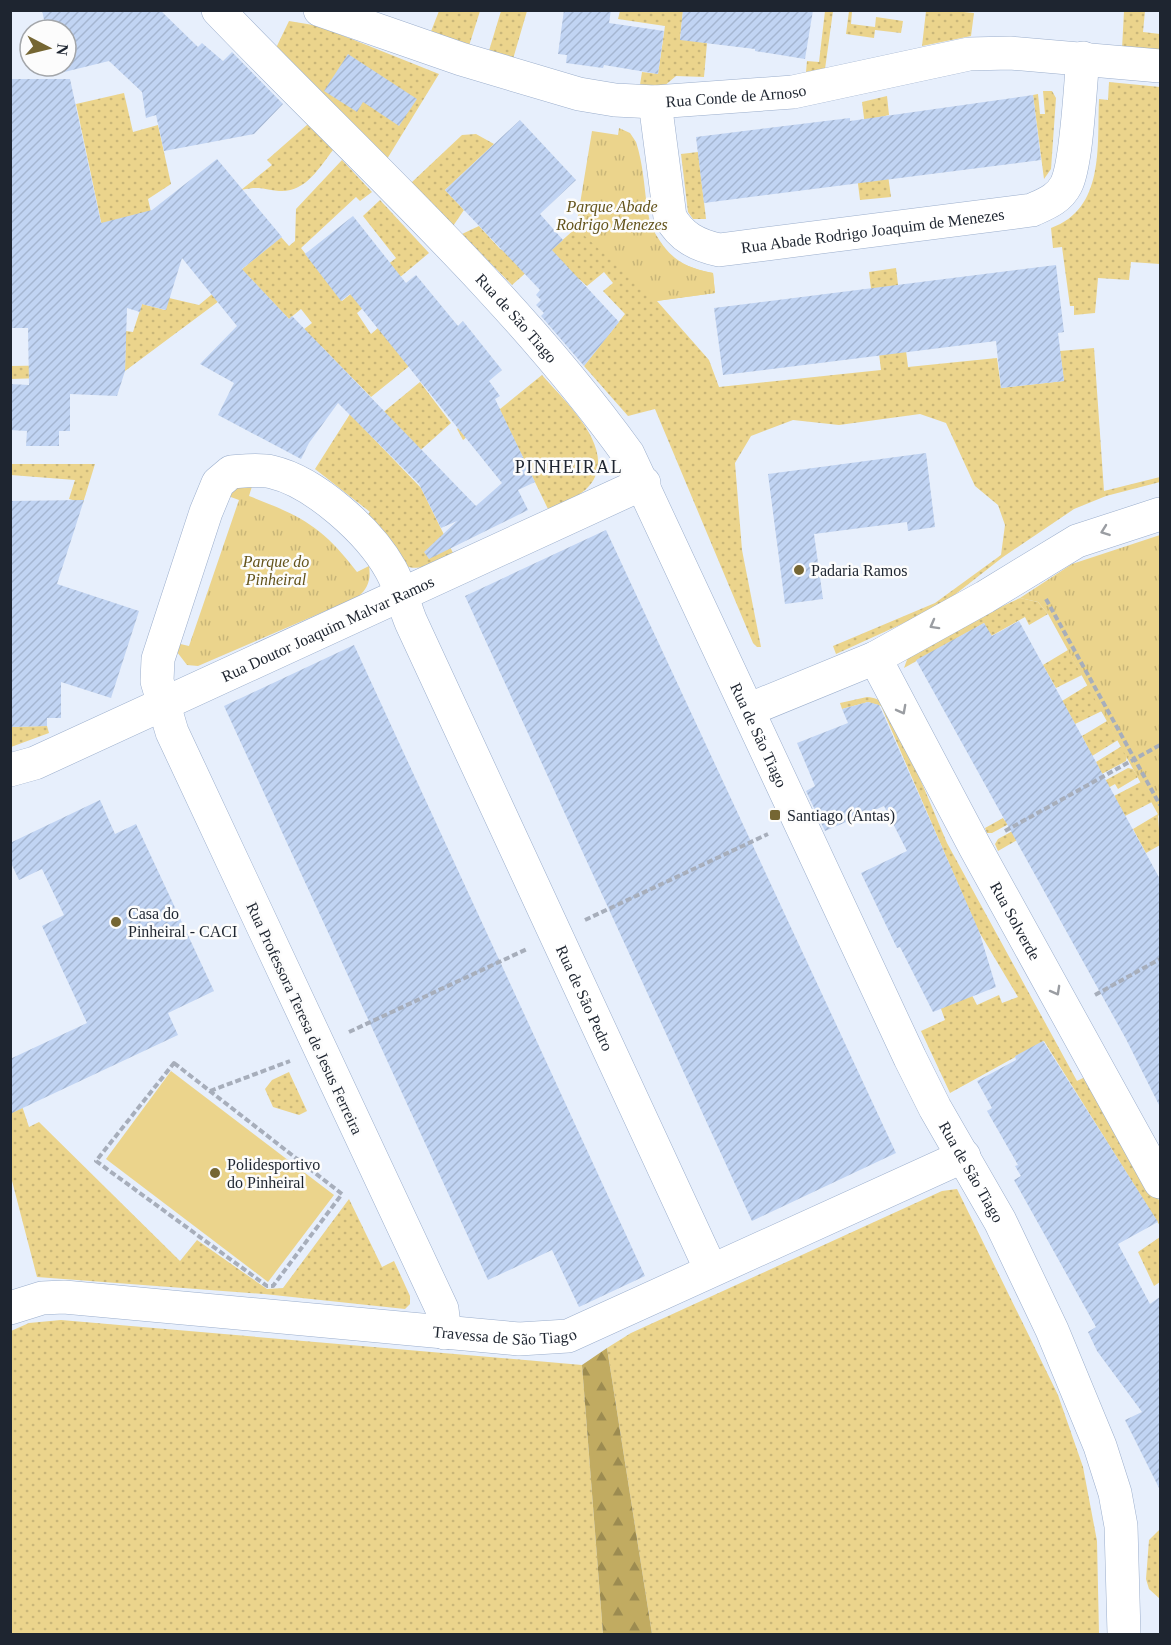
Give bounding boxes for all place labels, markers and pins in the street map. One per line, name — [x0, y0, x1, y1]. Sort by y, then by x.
place label: Padaria Ramos — [811, 562, 907, 579]
marker: Padaria Ramos — [792, 563, 806, 577]
place label: Santiago (Antas) — [787, 807, 895, 825]
marker: Santiago (Antas) — [768, 808, 782, 822]
place label: Casa do Pinheiral - CACI — [128, 905, 237, 940]
marker: Casa do Pinheiral - CACI — [109, 915, 123, 929]
place label: Polidesportivo do Pinheiral — [227, 1156, 320, 1191]
marker: Polidesportivo do Pinheiral — [208, 1166, 222, 1180]

